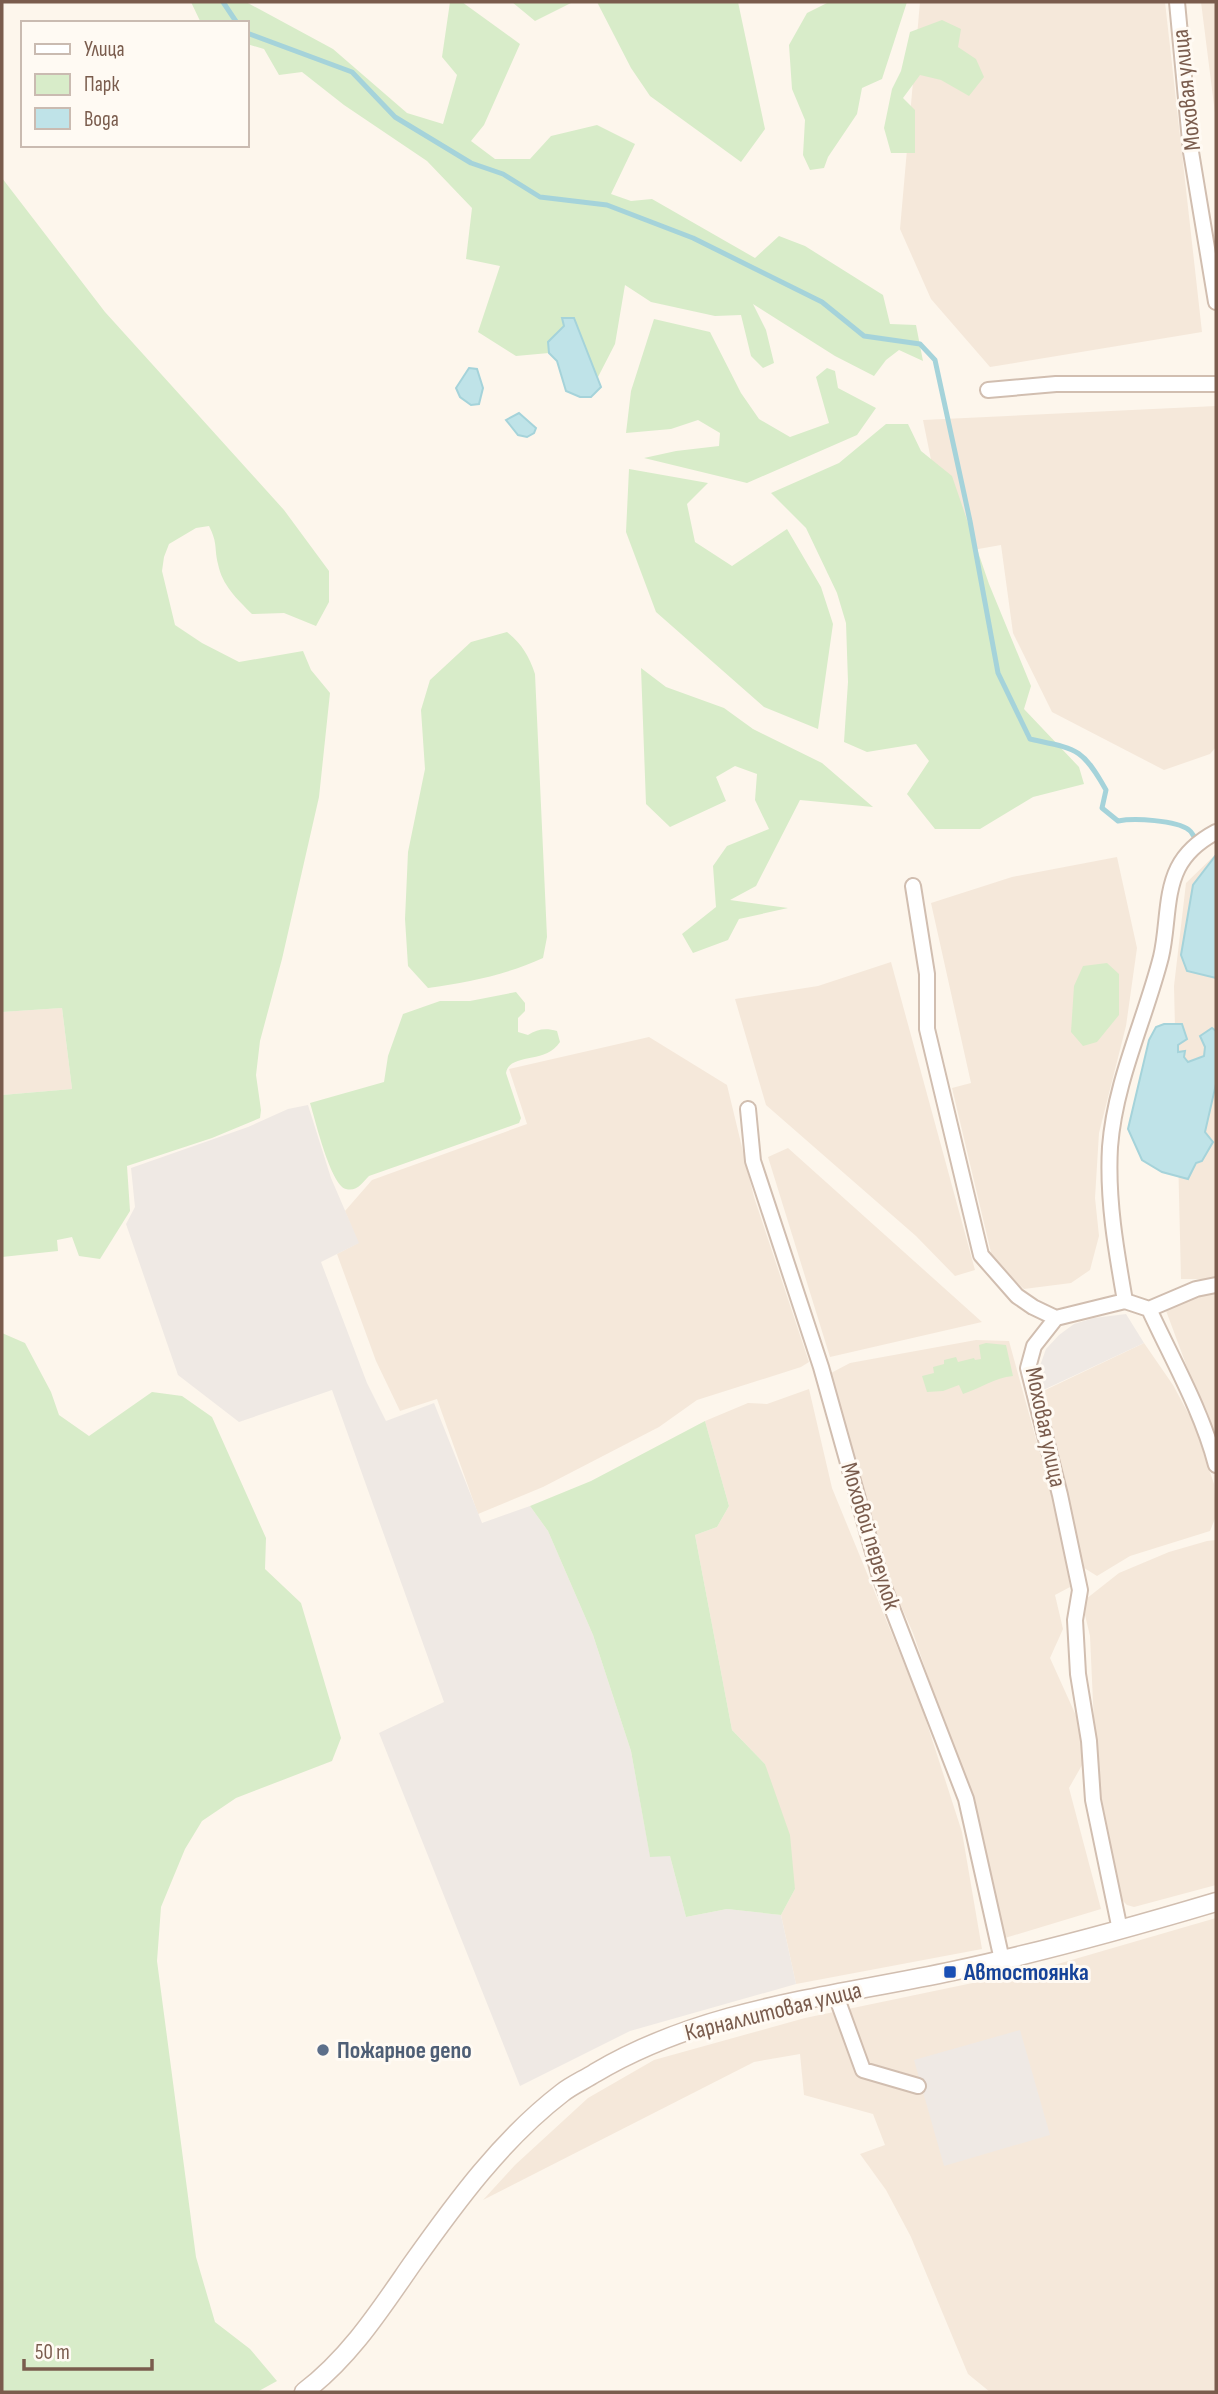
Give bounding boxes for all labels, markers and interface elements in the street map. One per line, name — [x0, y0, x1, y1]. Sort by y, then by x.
legend — [21, 21, 248, 147]
street label: Моховая улица — [1166, 28, 1207, 152]
text: Улица — [84, 37, 125, 62]
text: Парк — [84, 72, 119, 97]
text: Вода — [84, 107, 119, 132]
street label: Моховая улица — [1019, 1364, 1072, 1490]
street label: Моховой переулок — [834, 1459, 907, 1614]
place label: Автостоянка — [963, 1958, 1089, 1987]
marker: Автостоянка — [942, 1964, 958, 1980]
street label: Карналлитовая улица — [682, 1976, 864, 2047]
place label: Пожарное депо — [337, 2036, 472, 2065]
marker: Пожарное депо — [315, 2042, 331, 2058]
scale bar — [24, 2328, 152, 2372]
text: 50 m — [35, 2340, 70, 2365]

